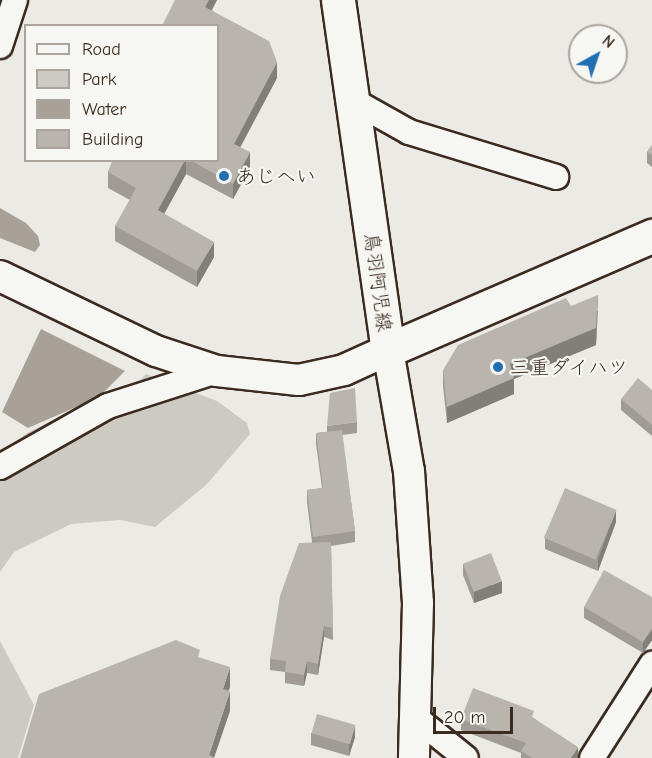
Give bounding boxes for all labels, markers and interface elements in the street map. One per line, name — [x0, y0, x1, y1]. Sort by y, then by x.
legend — [24, 24, 219, 162]
north arrow — [568, 24, 628, 84]
text: N — [599, 31, 618, 52]
text: Road — [82, 39, 121, 60]
text: Park — [82, 69, 116, 90]
text: Water — [82, 99, 126, 120]
text: Building — [82, 129, 144, 150]
place label: あじへい — [236, 164, 316, 188]
marker: あじへい — [217, 169, 231, 183]
street label: 鳥羽阿児線 — [359, 231, 397, 333]
place label: 三重ダイハツ — [510, 355, 630, 379]
marker: 三重ダイハツ — [491, 360, 505, 374]
scale bar — [436, 695, 516, 733]
text: 20 m — [444, 707, 485, 728]

